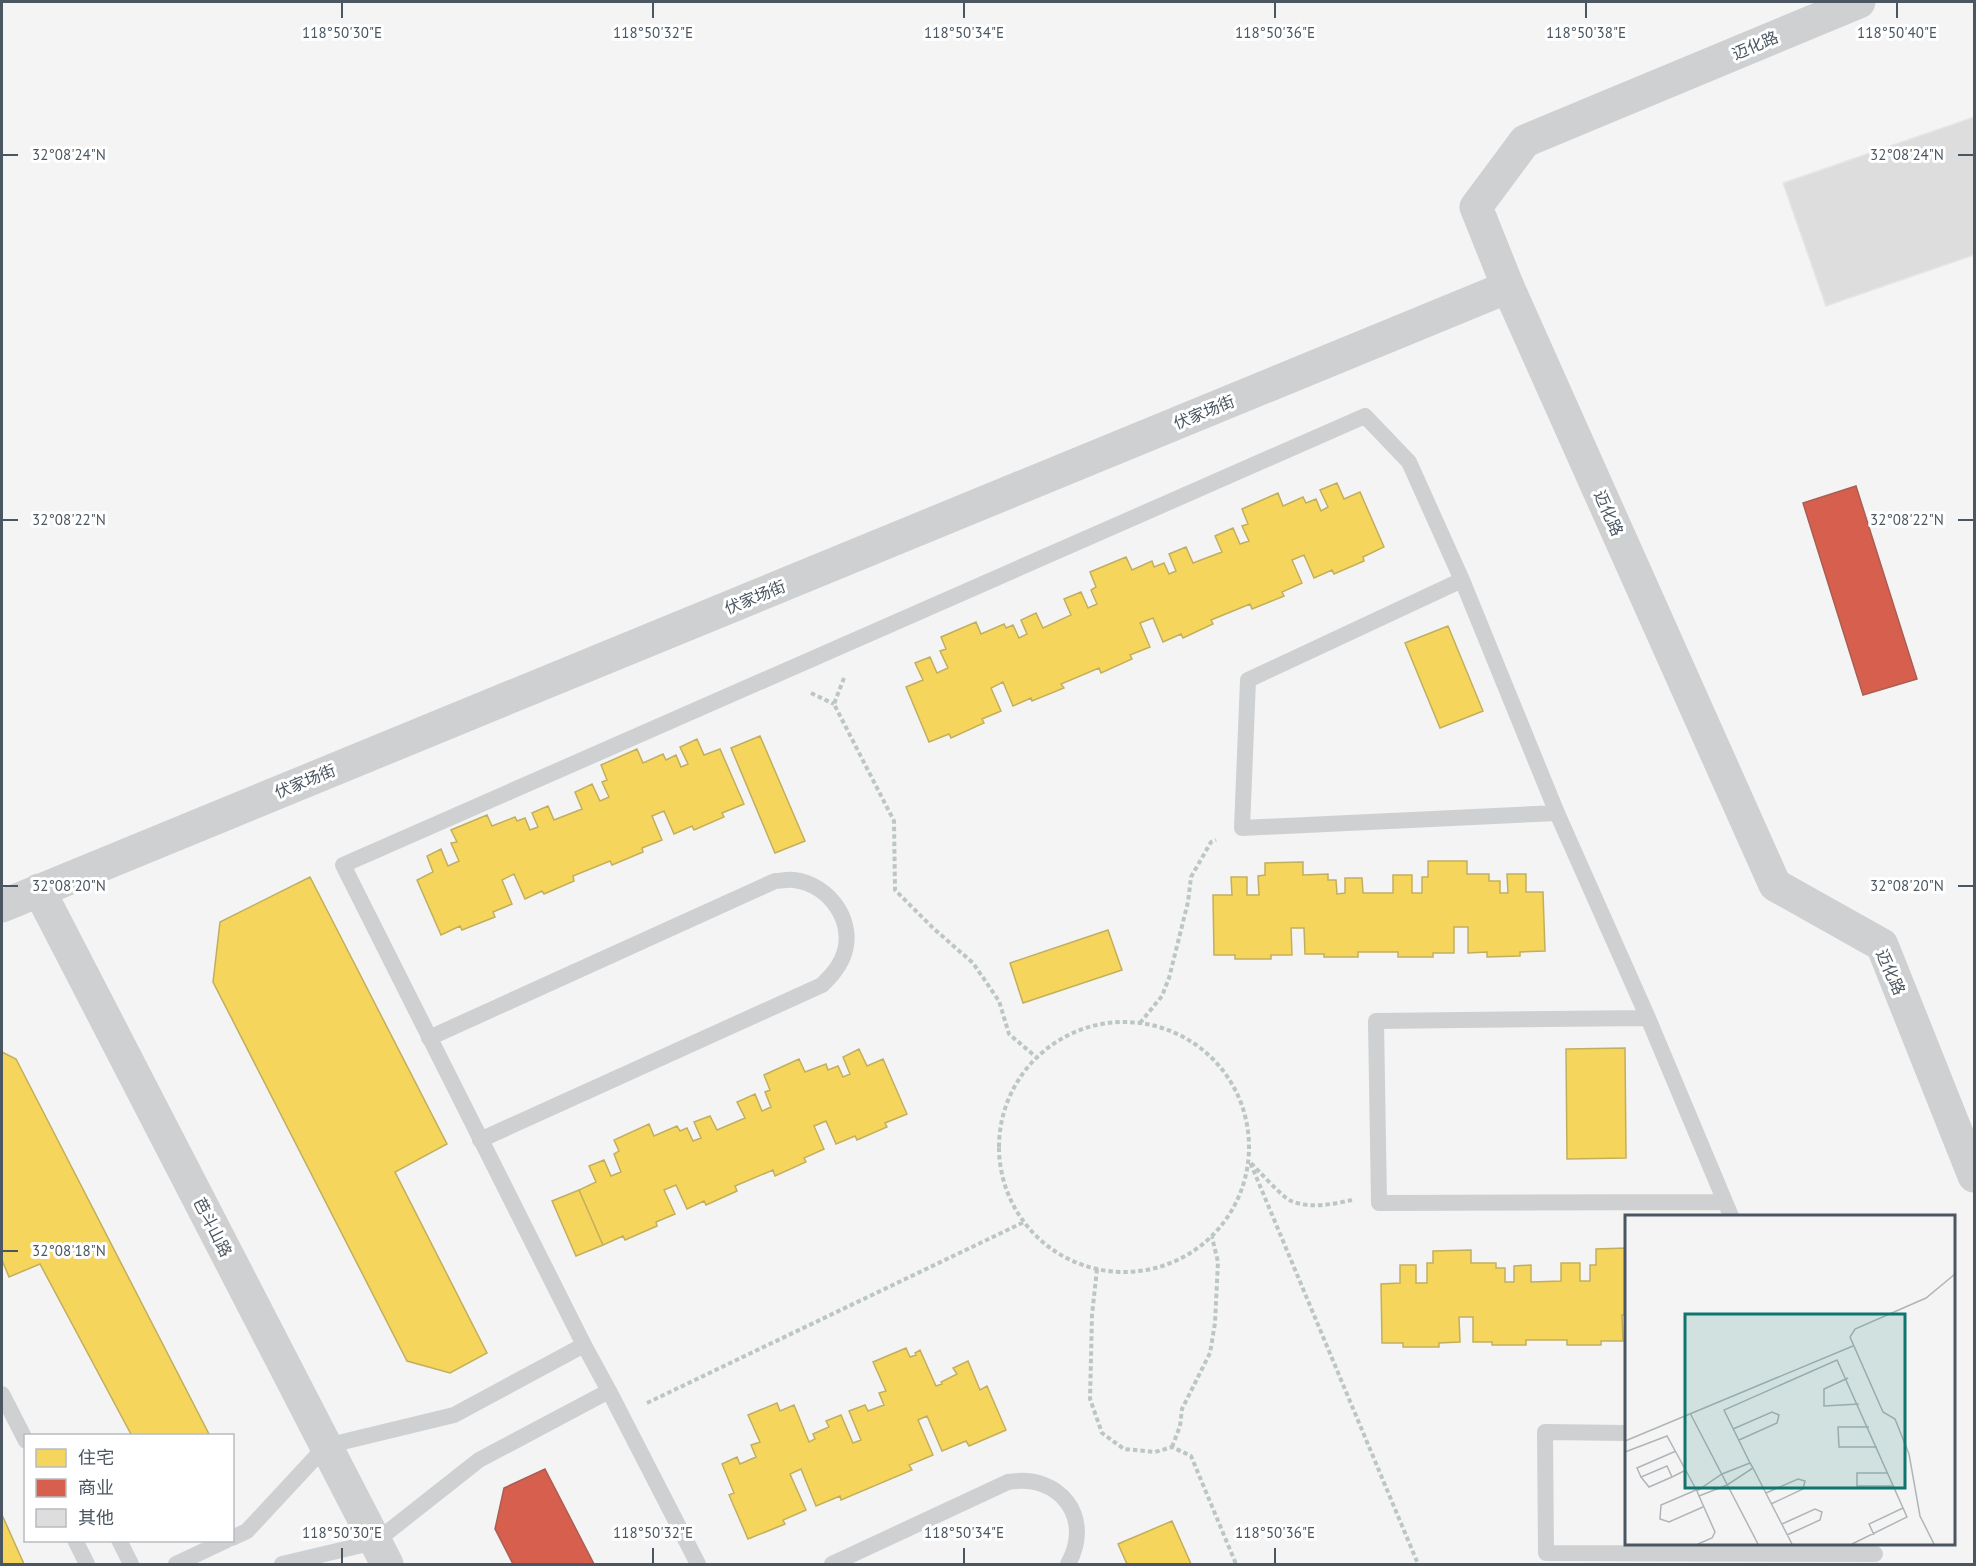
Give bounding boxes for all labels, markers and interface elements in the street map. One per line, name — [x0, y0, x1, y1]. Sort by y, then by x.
text: 118°50'30"E — [302, 23, 382, 42]
text: 118°50'32"E — [613, 23, 693, 42]
text: 118°50'34"E — [924, 23, 1004, 42]
text: 118°50'36"E — [1235, 23, 1315, 42]
text: 118°50'38"E — [1546, 23, 1626, 42]
text: 118°50'40"E — [1857, 23, 1937, 42]
street label: 迈化路 — [1729, 26, 1781, 64]
text: 32°08'24"N — [32, 145, 106, 164]
text: 32°08'24"N — [1870, 145, 1944, 164]
street label: 伏家场街 — [1171, 391, 1237, 433]
street label: 迈化路 — [1590, 487, 1628, 539]
text: 32°08'22"N — [32, 510, 106, 529]
text: 32°08'22"N — [1870, 510, 1944, 529]
street label: 伏家场街 — [722, 576, 788, 618]
street label: 伏家场街 — [272, 760, 338, 802]
text: 32°08'20"N — [32, 876, 106, 895]
text: 32°08'20"N — [1870, 876, 1944, 895]
street label: 迈化路 — [1872, 946, 1910, 998]
street label: 芭斗山路 — [190, 1194, 236, 1260]
inset map — [1625, 1215, 1955, 1545]
text: 32°08'18"N — [32, 1241, 106, 1260]
legend — [24, 1434, 234, 1542]
text: 住宅 — [78, 1446, 114, 1469]
text: 商业 — [78, 1476, 114, 1499]
text: 其他 — [78, 1506, 114, 1529]
text: 118°50'30"E — [302, 1523, 382, 1542]
text: 118°50'32"E — [613, 1523, 693, 1542]
text: 118°50'34"E — [924, 1523, 1004, 1542]
text: 118°50'36"E — [1235, 1523, 1315, 1542]

